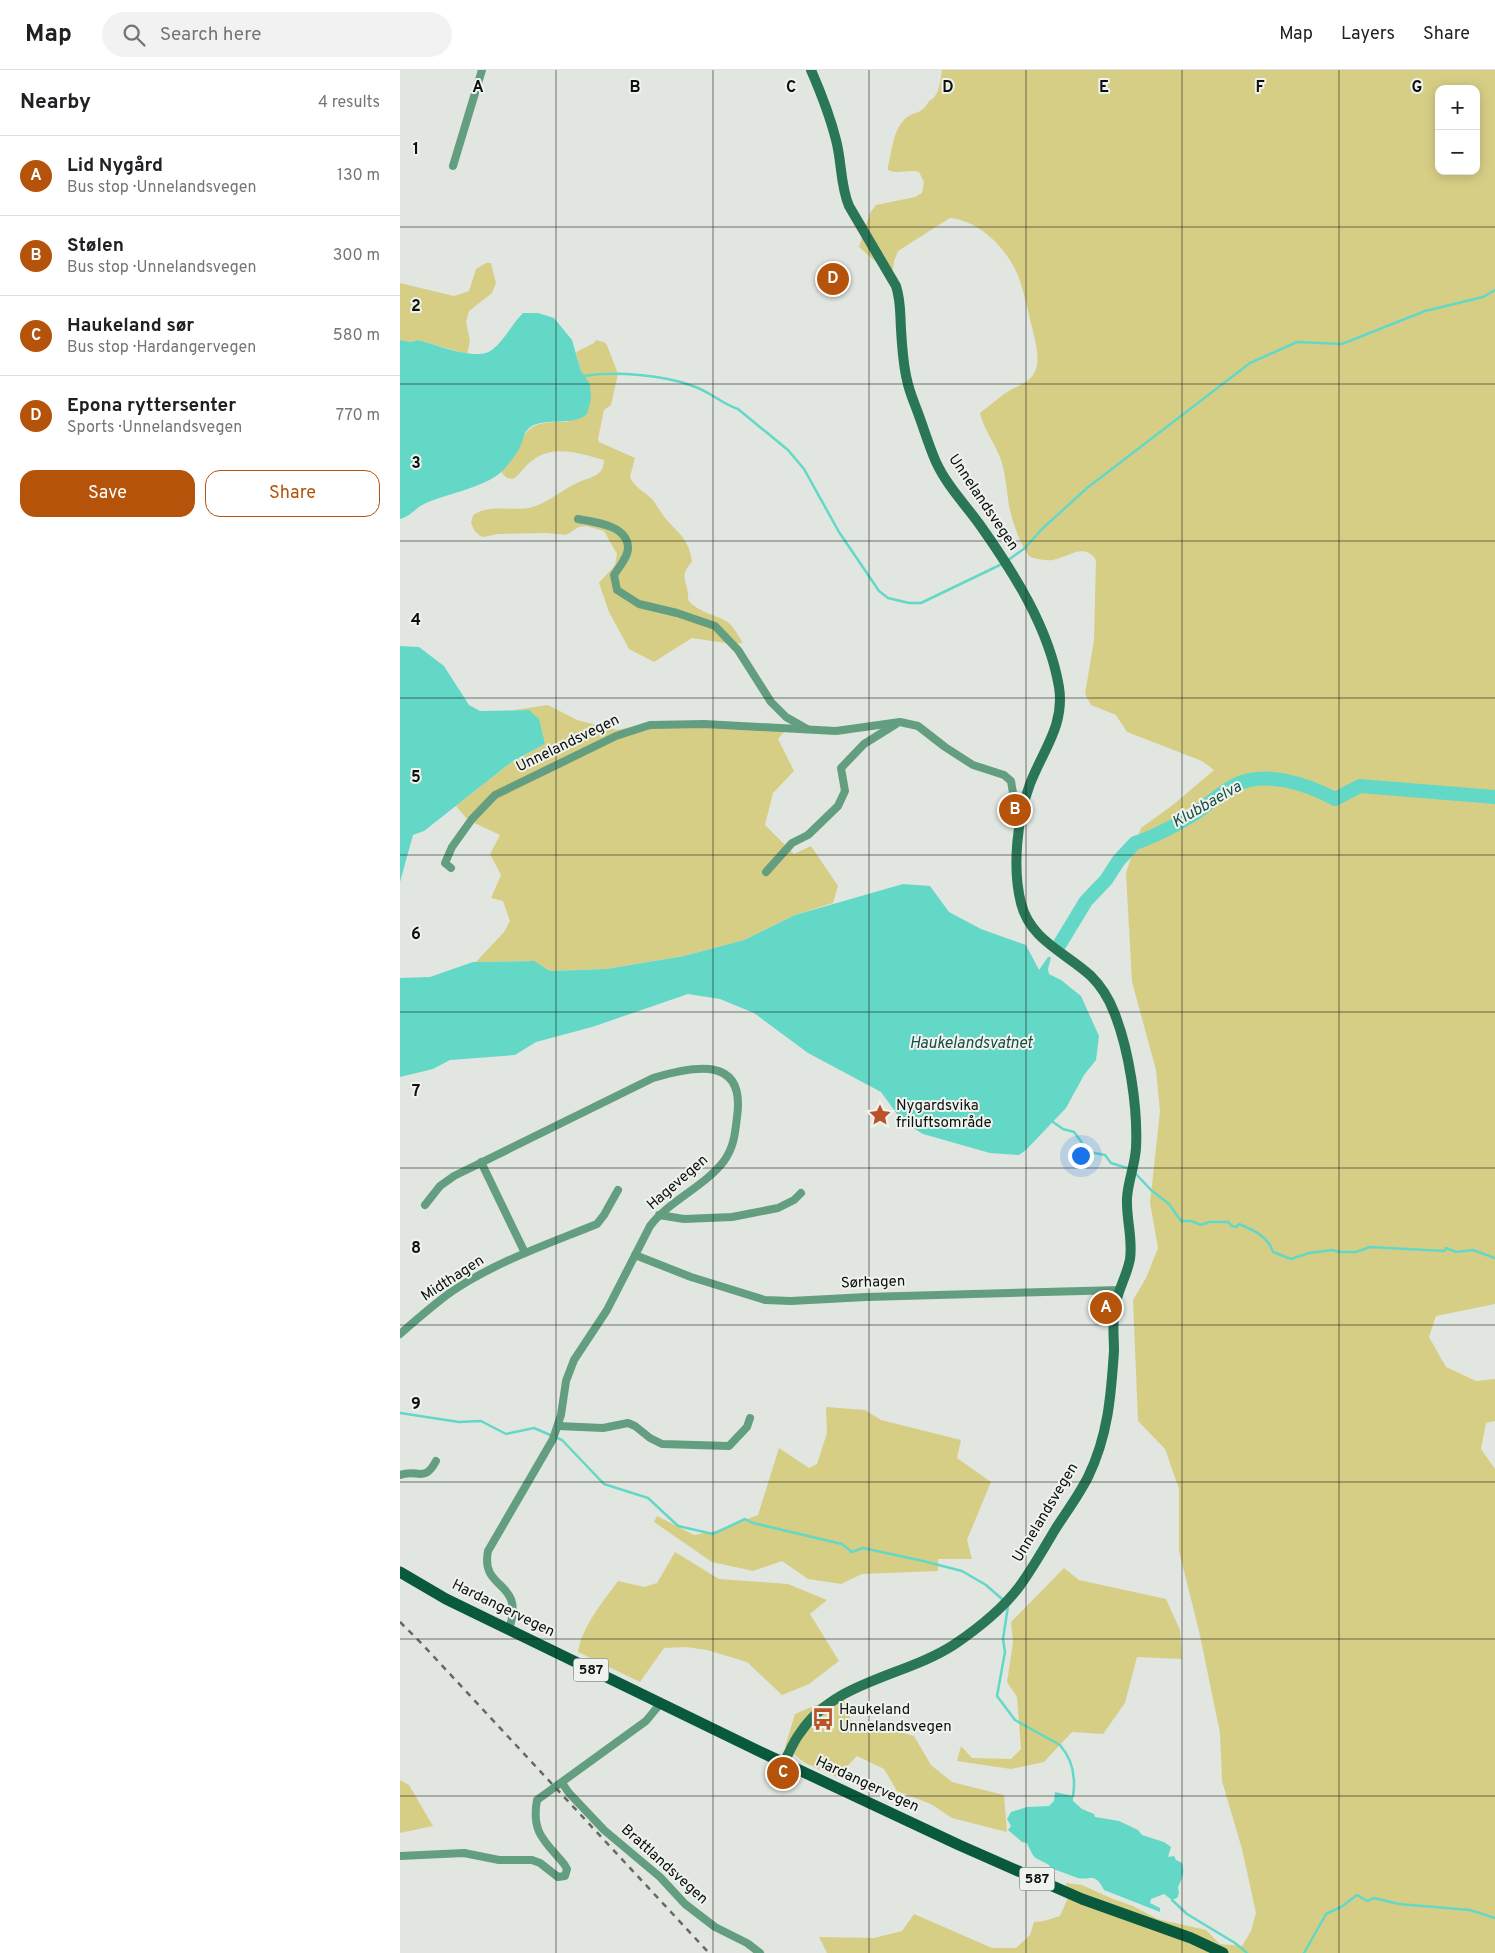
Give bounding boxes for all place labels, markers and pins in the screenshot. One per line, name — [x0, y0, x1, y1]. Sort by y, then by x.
pin: D — [817, 260, 849, 298]
pin: B — [999, 791, 1031, 829]
place label: Nygardsvika friluftsområde — [896, 1097, 992, 1133]
place icon: Nygardsvika friluftsområde — [867, 1102, 893, 1128]
pin: A — [1090, 1289, 1122, 1327]
place label: Haukeland Unnelandsvegen — [839, 1701, 952, 1737]
bus stop icon: Haukeland Unnelandsvegen — [810, 1706, 836, 1732]
pin: C — [767, 1754, 799, 1792]

